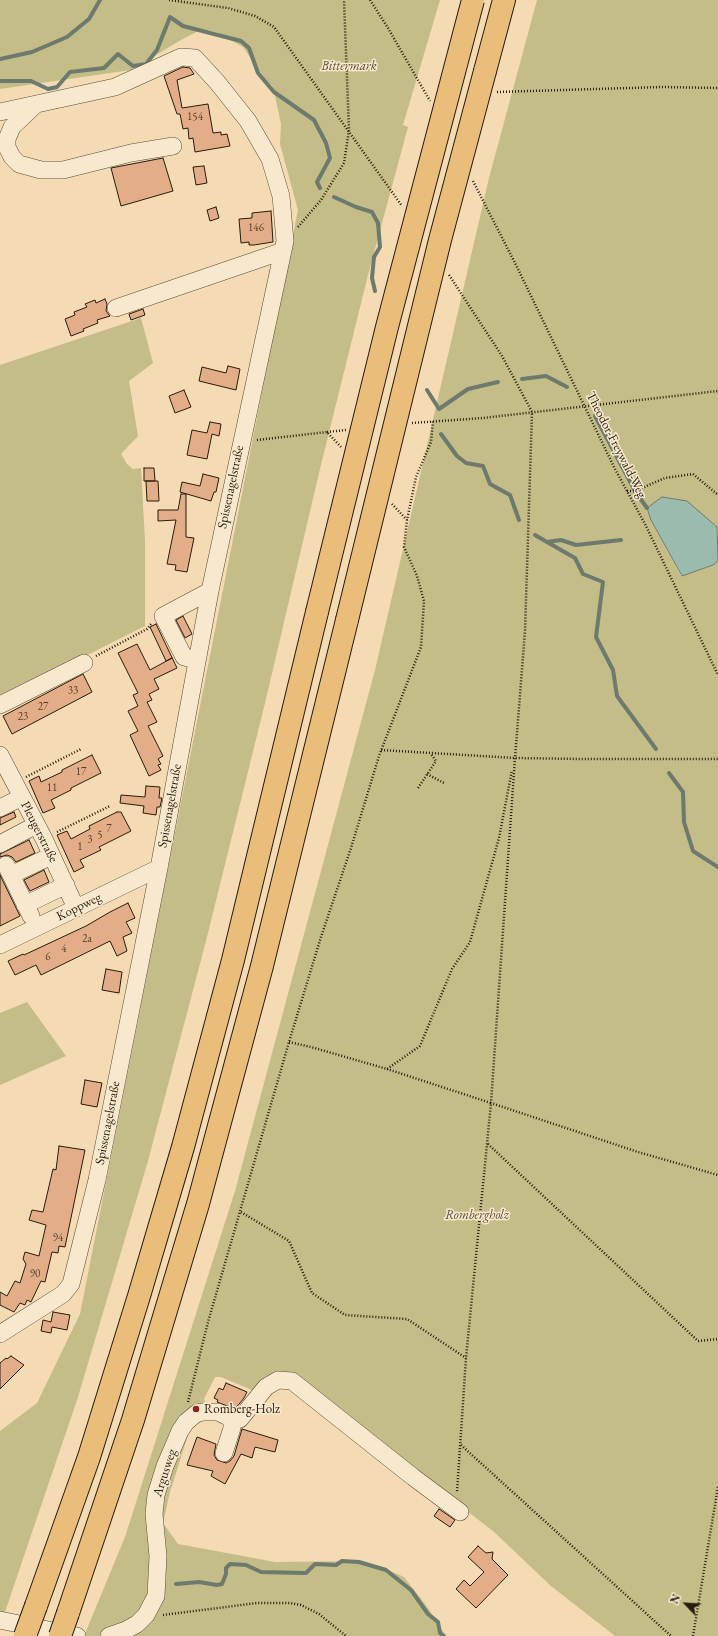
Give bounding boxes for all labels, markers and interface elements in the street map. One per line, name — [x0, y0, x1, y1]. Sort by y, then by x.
park label: Bittermark — [321, 58, 377, 74]
house number: 154 — [187, 110, 203, 124]
house number: 146 — [248, 221, 264, 235]
street label: Theodor-Freywald-Weg — [582, 389, 650, 501]
street label: Spissenagelstraße — [215, 444, 247, 530]
house number: 33 — [68, 684, 78, 698]
house number: 27 — [38, 700, 48, 714]
house number: 23 — [18, 710, 28, 724]
street label: Spissenagelstraße — [155, 763, 185, 849]
house number: 17 — [76, 765, 86, 779]
house number: 11 — [47, 781, 57, 795]
street label: Pleugerstraße — [17, 799, 61, 865]
house number: 7 — [106, 822, 112, 836]
house number: 5 — [97, 828, 103, 842]
house number: 3 — [87, 833, 93, 847]
house number: 1 — [77, 840, 83, 854]
street label: Koppweg — [54, 889, 104, 925]
house number: 2a — [82, 932, 92, 946]
house number: 4 — [61, 942, 67, 956]
house number: 6 — [45, 950, 51, 964]
street label: Spissenagelstraße — [92, 1080, 124, 1166]
park label: Rombergholz — [445, 1207, 509, 1223]
house number: 94 — [53, 1231, 63, 1245]
house number: 90 — [30, 1267, 40, 1281]
place label: Romberg-Holz — [204, 1401, 280, 1417]
marker: Romberg-Holz — [191, 1404, 201, 1414]
street label: Argusweg — [150, 1447, 180, 1499]
north arrow — [666, 1584, 706, 1624]
text: N — [667, 1592, 683, 1606]

